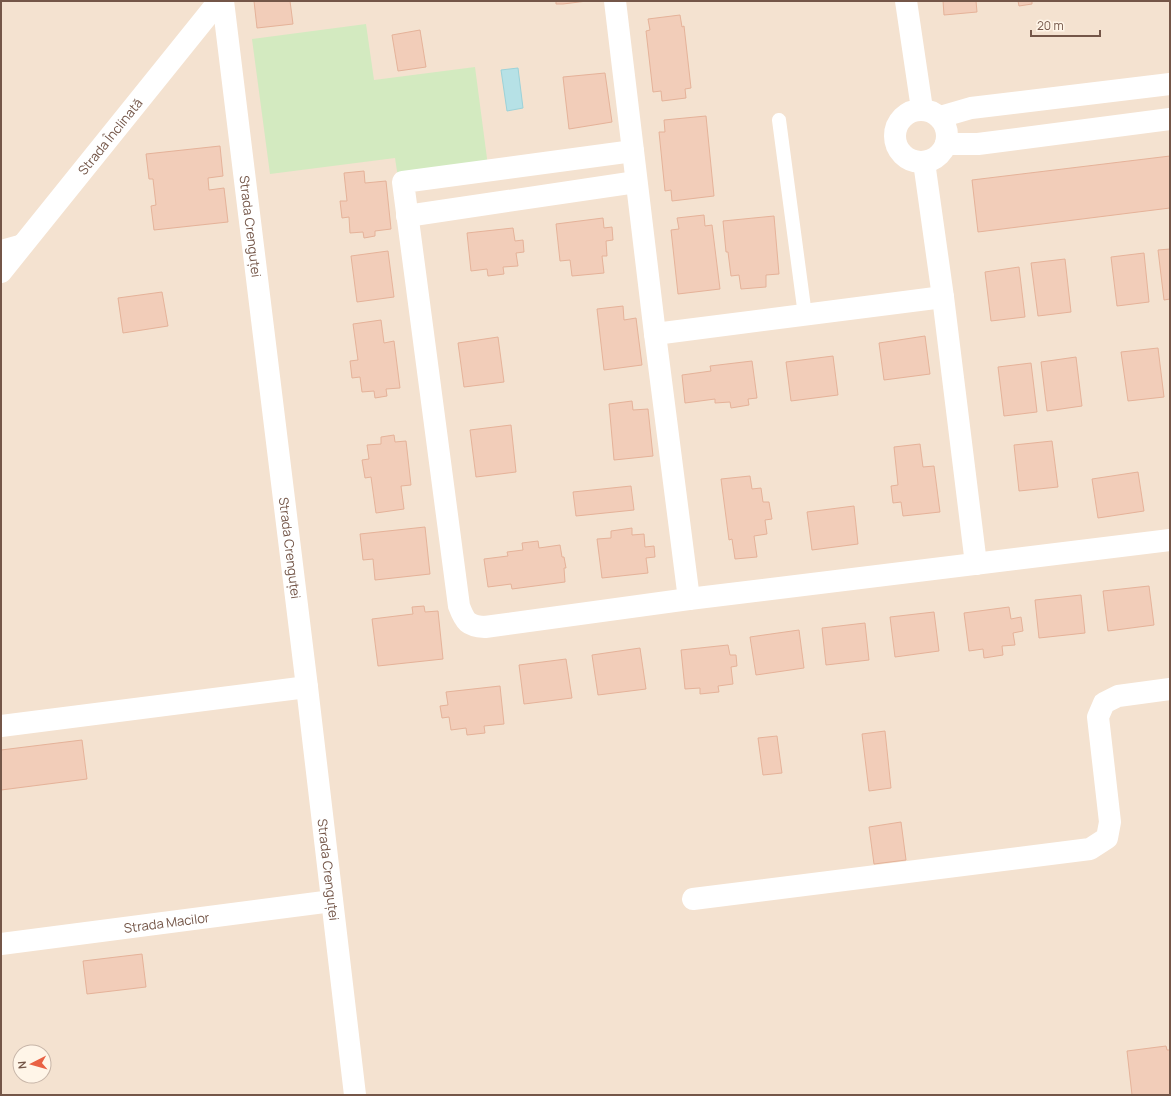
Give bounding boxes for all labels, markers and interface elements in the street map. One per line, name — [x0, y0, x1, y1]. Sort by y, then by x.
scale bar — [1031, 12, 1100, 38]
text: 20 m — [1037, 17, 1064, 34]
street label: Strada Înclinată — [74, 94, 146, 179]
street label: Strada Crenguței — [235, 174, 266, 278]
street label: Strada Crenguței — [275, 496, 305, 600]
street label: Strada Crenguței — [314, 818, 343, 922]
street label: Strada Macilor — [123, 908, 211, 937]
north arrow — [12, 1044, 52, 1084]
text: N — [14, 1060, 29, 1070]

